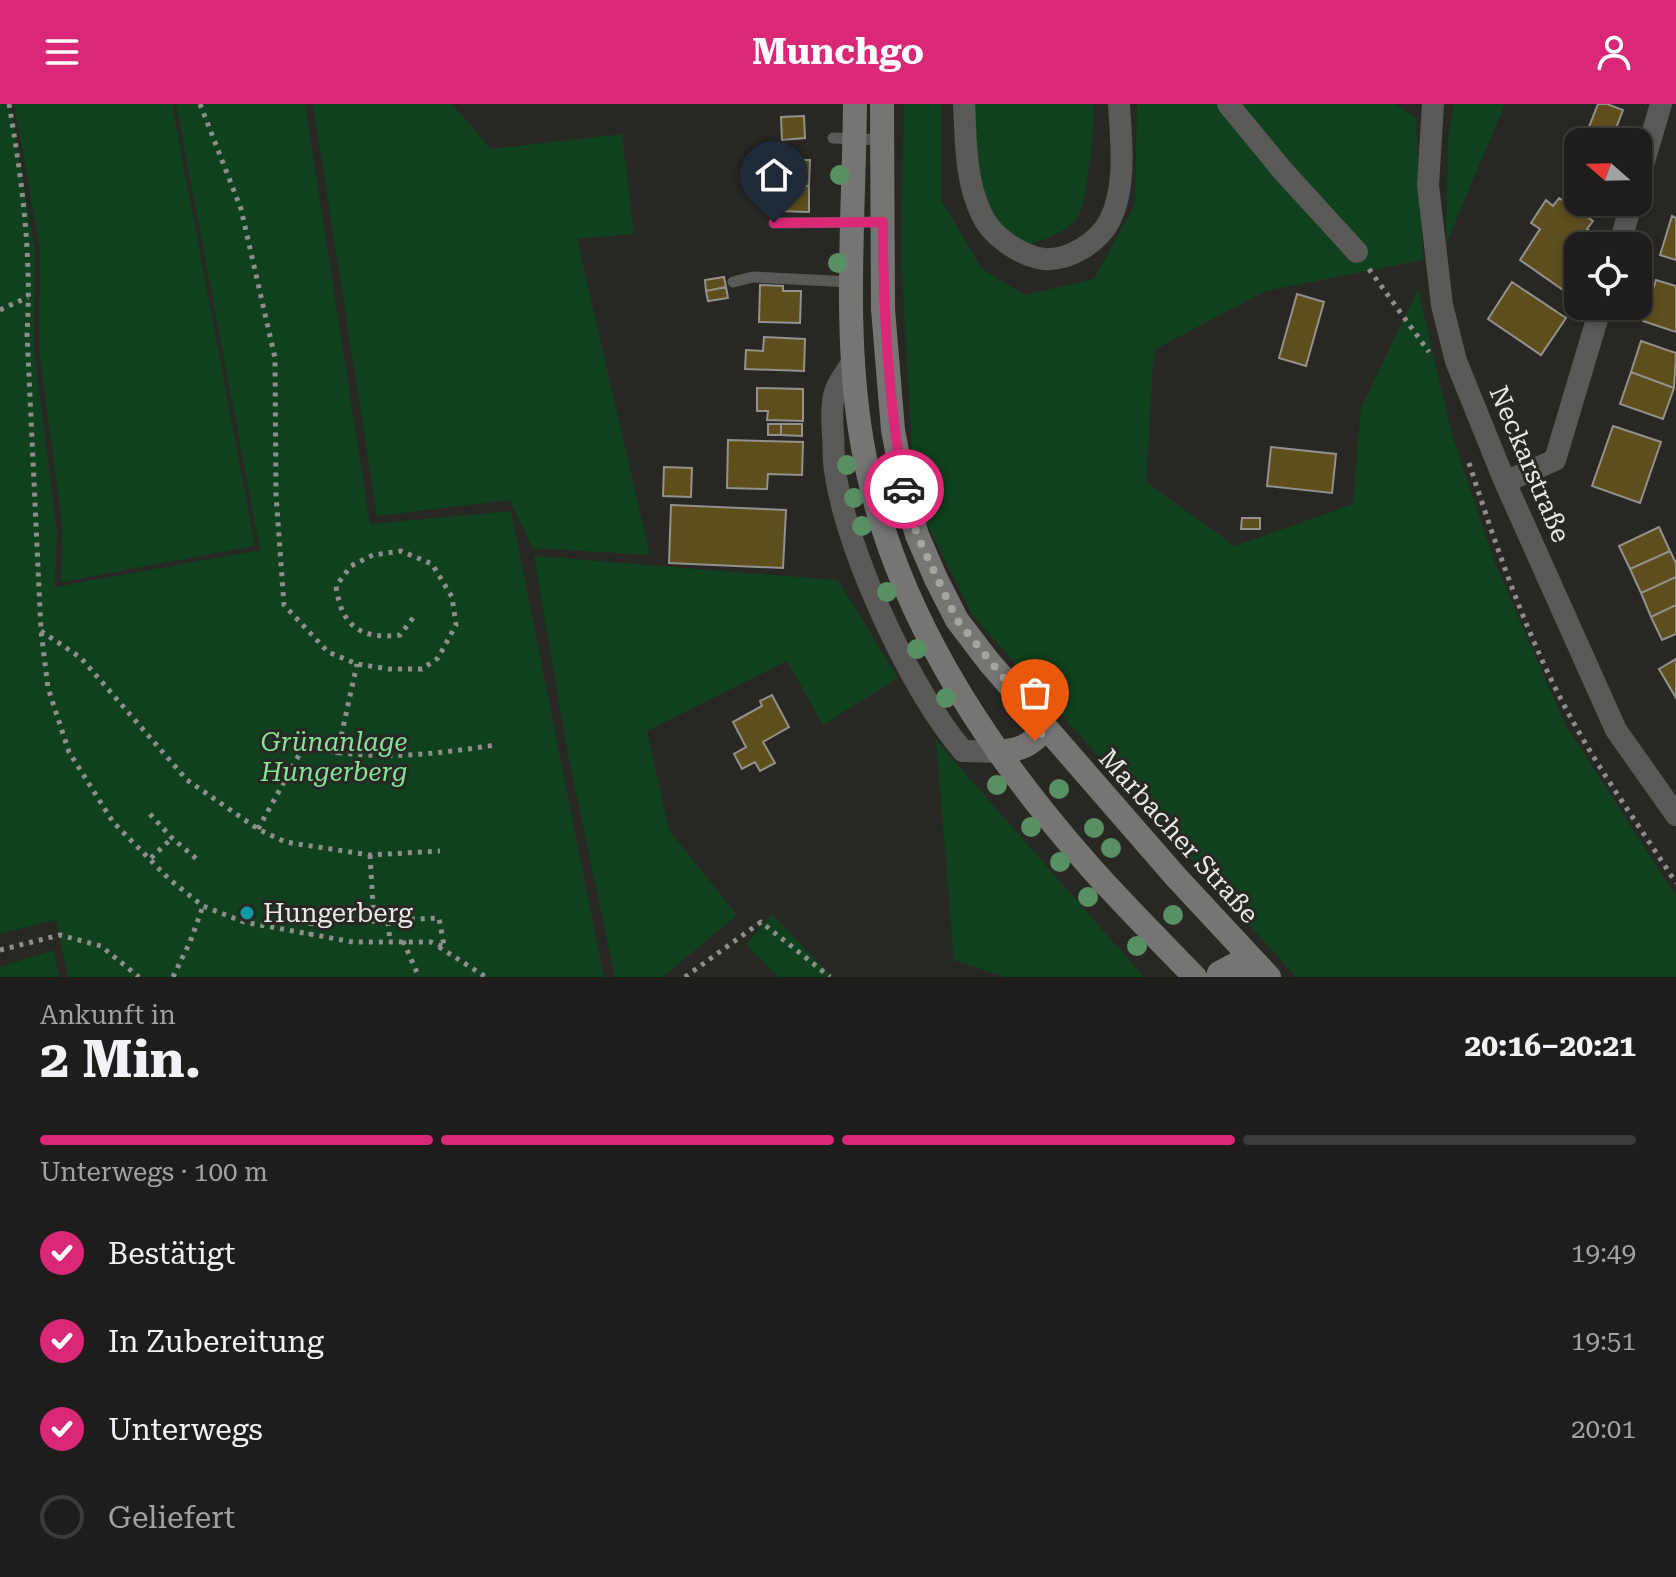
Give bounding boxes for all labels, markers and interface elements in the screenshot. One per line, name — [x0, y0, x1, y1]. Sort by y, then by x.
icon: menu — [40, 30, 84, 74]
icon: person — [1592, 30, 1636, 74]
text: Munchgo — [752, 31, 924, 73]
north arrow — [1564, 128, 1652, 216]
map controls — [1564, 128, 1652, 320]
pin — [740, 141, 808, 223]
icon: home — [752, 153, 796, 197]
button: locate — [1564, 232, 1652, 320]
street label: Neckarstraße — [1484, 381, 1576, 547]
courier — [864, 449, 944, 529]
icon: car — [882, 467, 926, 511]
pin — [1001, 659, 1069, 741]
icon: bag — [1013, 671, 1057, 715]
park label: Grünanlage Hungerberg — [260, 727, 407, 787]
street label: Marbacher Straße — [1093, 743, 1265, 929]
place label: Hungerberg — [263, 898, 413, 928]
marker: Hungerberg — [238, 904, 256, 922]
text: Ankunft in — [40, 1000, 176, 1030]
text: 20:16–20:21 — [1464, 1028, 1636, 1063]
text: 2 Min. — [40, 1029, 201, 1090]
text: Unterwegs · 100 m — [40, 1157, 268, 1187]
icon: check — [40, 1231, 84, 1275]
text: Bestätigt — [108, 1236, 235, 1271]
text: 19:49 — [1571, 1238, 1636, 1268]
icon: check — [40, 1319, 84, 1363]
text: In Zubereitung — [108, 1324, 324, 1359]
text: 19:51 — [1571, 1326, 1636, 1356]
icon: check — [40, 1407, 84, 1451]
text: Unterwegs — [108, 1412, 263, 1447]
text: 20:01 — [1571, 1414, 1636, 1444]
text: Geliefert — [108, 1500, 235, 1535]

